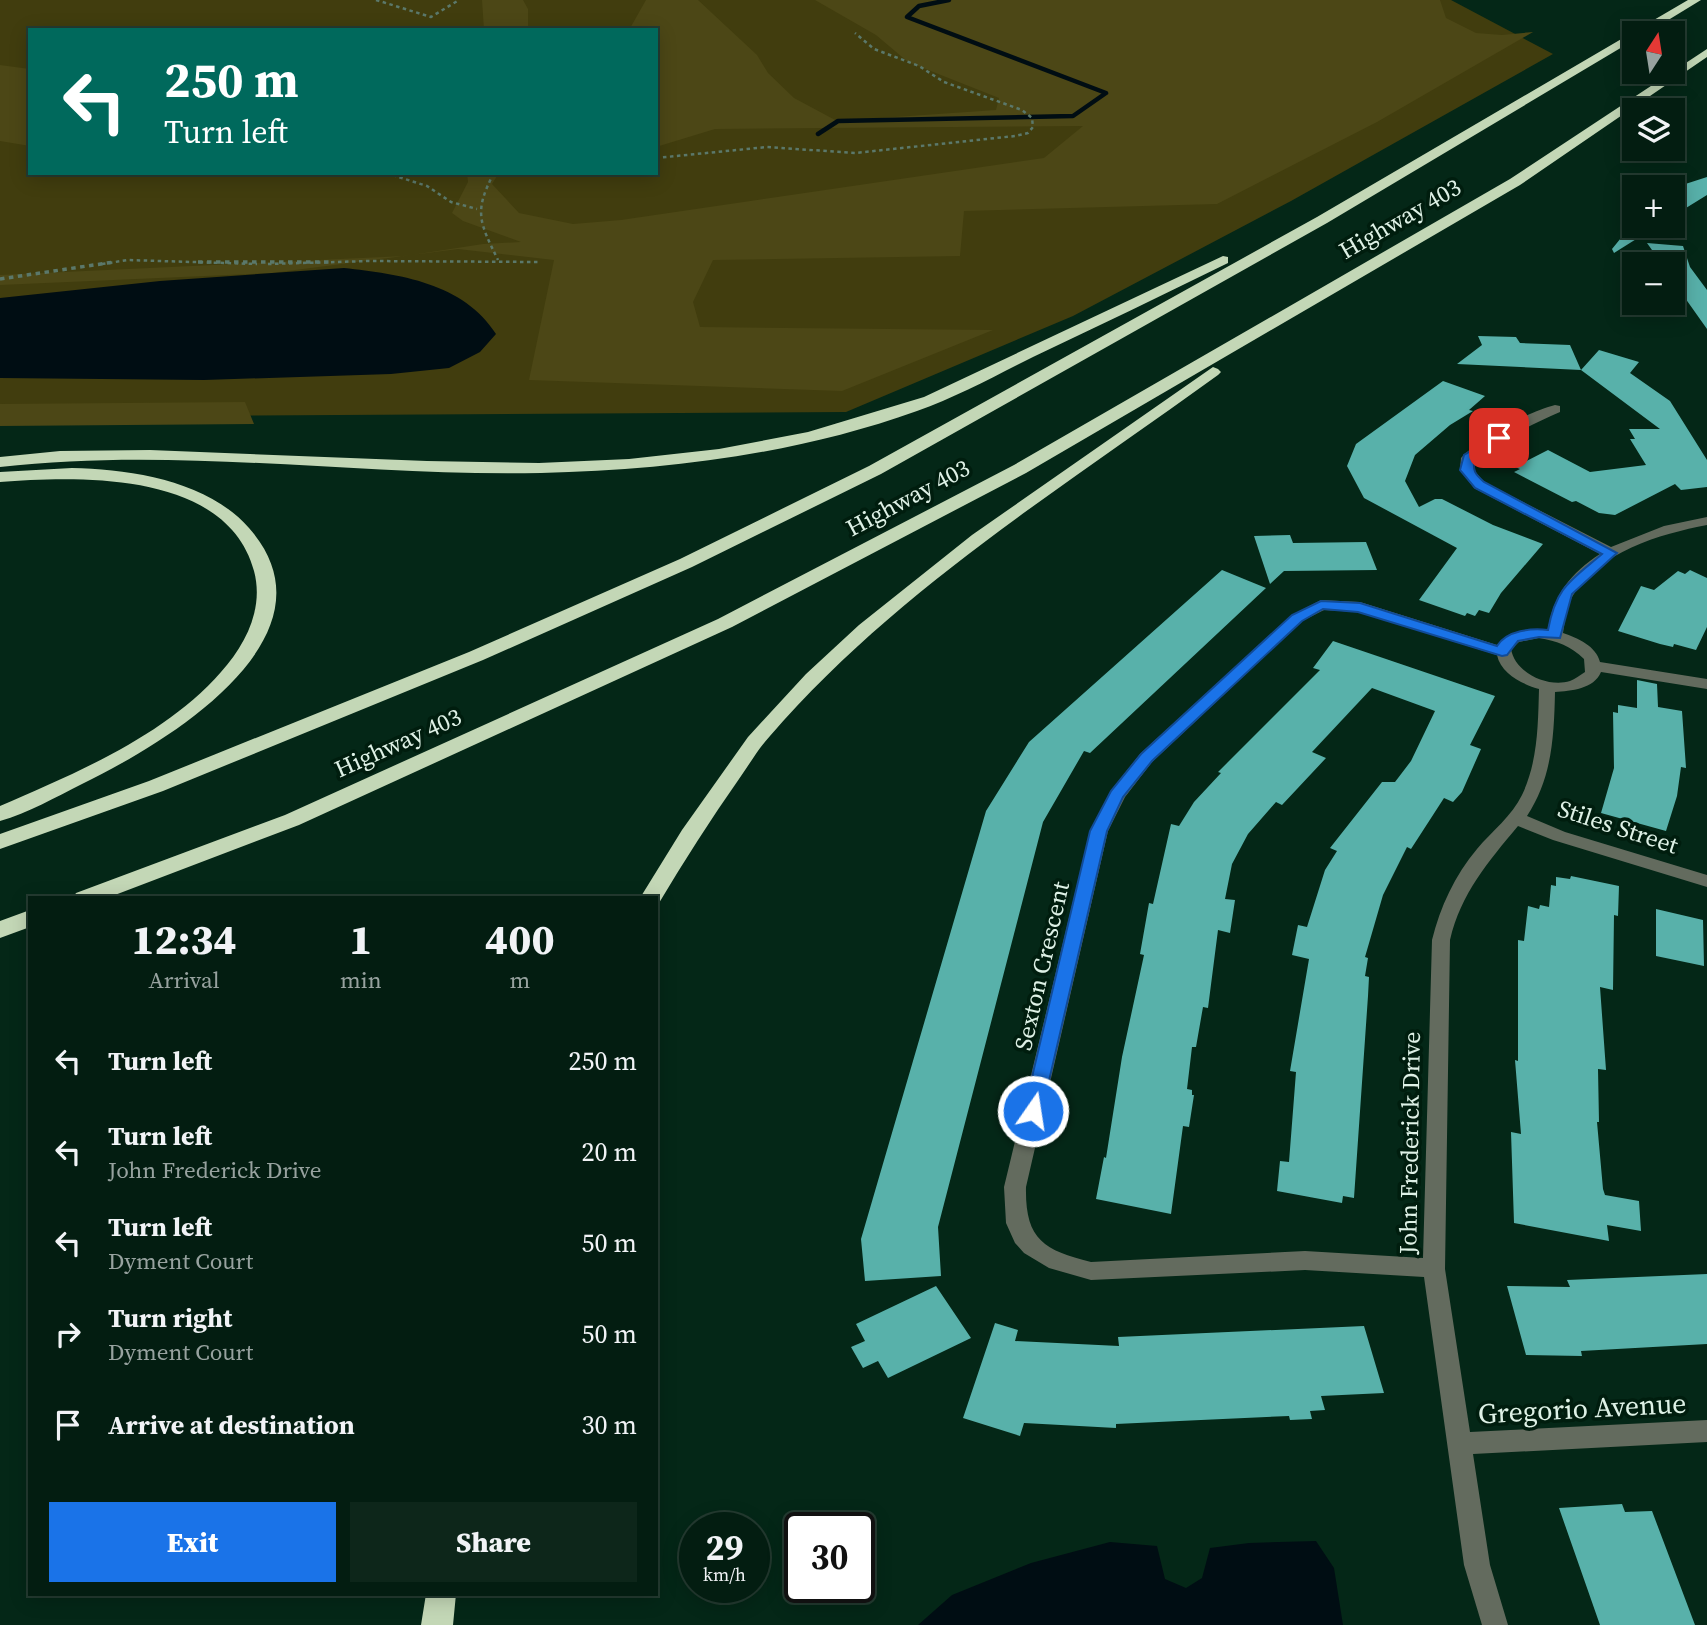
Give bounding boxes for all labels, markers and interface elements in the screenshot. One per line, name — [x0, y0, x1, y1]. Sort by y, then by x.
north arrow — [1622, 21, 1685, 84]
map controls — [1622, 21, 1685, 315]
text: 250 m — [164, 46, 299, 113]
icon: left — [49, 56, 140, 147]
button: layers — [1622, 98, 1685, 161]
text: Turn left — [164, 110, 288, 154]
street label: Highway 403 — [1333, 170, 1467, 267]
button: + — [1622, 175, 1685, 238]
button: − — [1622, 252, 1685, 315]
pin — [1469, 408, 1529, 468]
icon: arrive — [1480, 419, 1518, 457]
street label: Highway 403 — [840, 451, 975, 544]
street label: Highway 403 — [329, 700, 467, 785]
street label: Stiles Street — [1554, 792, 1683, 862]
street label: Sexton Crescent — [1006, 878, 1077, 1053]
text: 12:34 — [131, 910, 237, 968]
text: 1 — [349, 910, 372, 968]
text: 400 — [485, 910, 555, 968]
text: Arrival — [149, 964, 220, 996]
text: min — [340, 964, 382, 996]
text: m — [509, 964, 530, 996]
street label: John Frederick Drive — [1391, 1031, 1428, 1256]
icon: left — [49, 1042, 87, 1080]
text: Turn left — [108, 1043, 212, 1079]
text: 250 m — [569, 1043, 637, 1079]
position arrow — [996, 1074, 1070, 1148]
text: Turn left — [108, 1118, 212, 1154]
icon: left — [49, 1133, 87, 1171]
text: 20 m — [582, 1134, 637, 1170]
text: John Frederick Drive — [108, 1154, 321, 1186]
text: Turn left — [108, 1209, 212, 1245]
icon: left — [49, 1224, 87, 1262]
text: 50 m — [582, 1225, 637, 1261]
text: Dyment Court — [108, 1245, 253, 1277]
text: Turn right — [108, 1300, 232, 1336]
icon: right — [49, 1315, 87, 1353]
text: 50 m — [582, 1316, 637, 1352]
text: Dyment Court — [108, 1336, 253, 1368]
street label: Gregorio Avenue — [1477, 1384, 1687, 1432]
icon: arrive — [49, 1406, 87, 1444]
text: Arrive at destination — [108, 1407, 355, 1443]
text: 30 m — [582, 1407, 637, 1443]
button: Exit — [49, 1502, 336, 1582]
button: Share — [350, 1502, 637, 1582]
speed limit sign: 30 — [784, 1512, 875, 1603]
text: 29 — [706, 1524, 743, 1572]
text: km/h — [703, 1562, 746, 1587]

